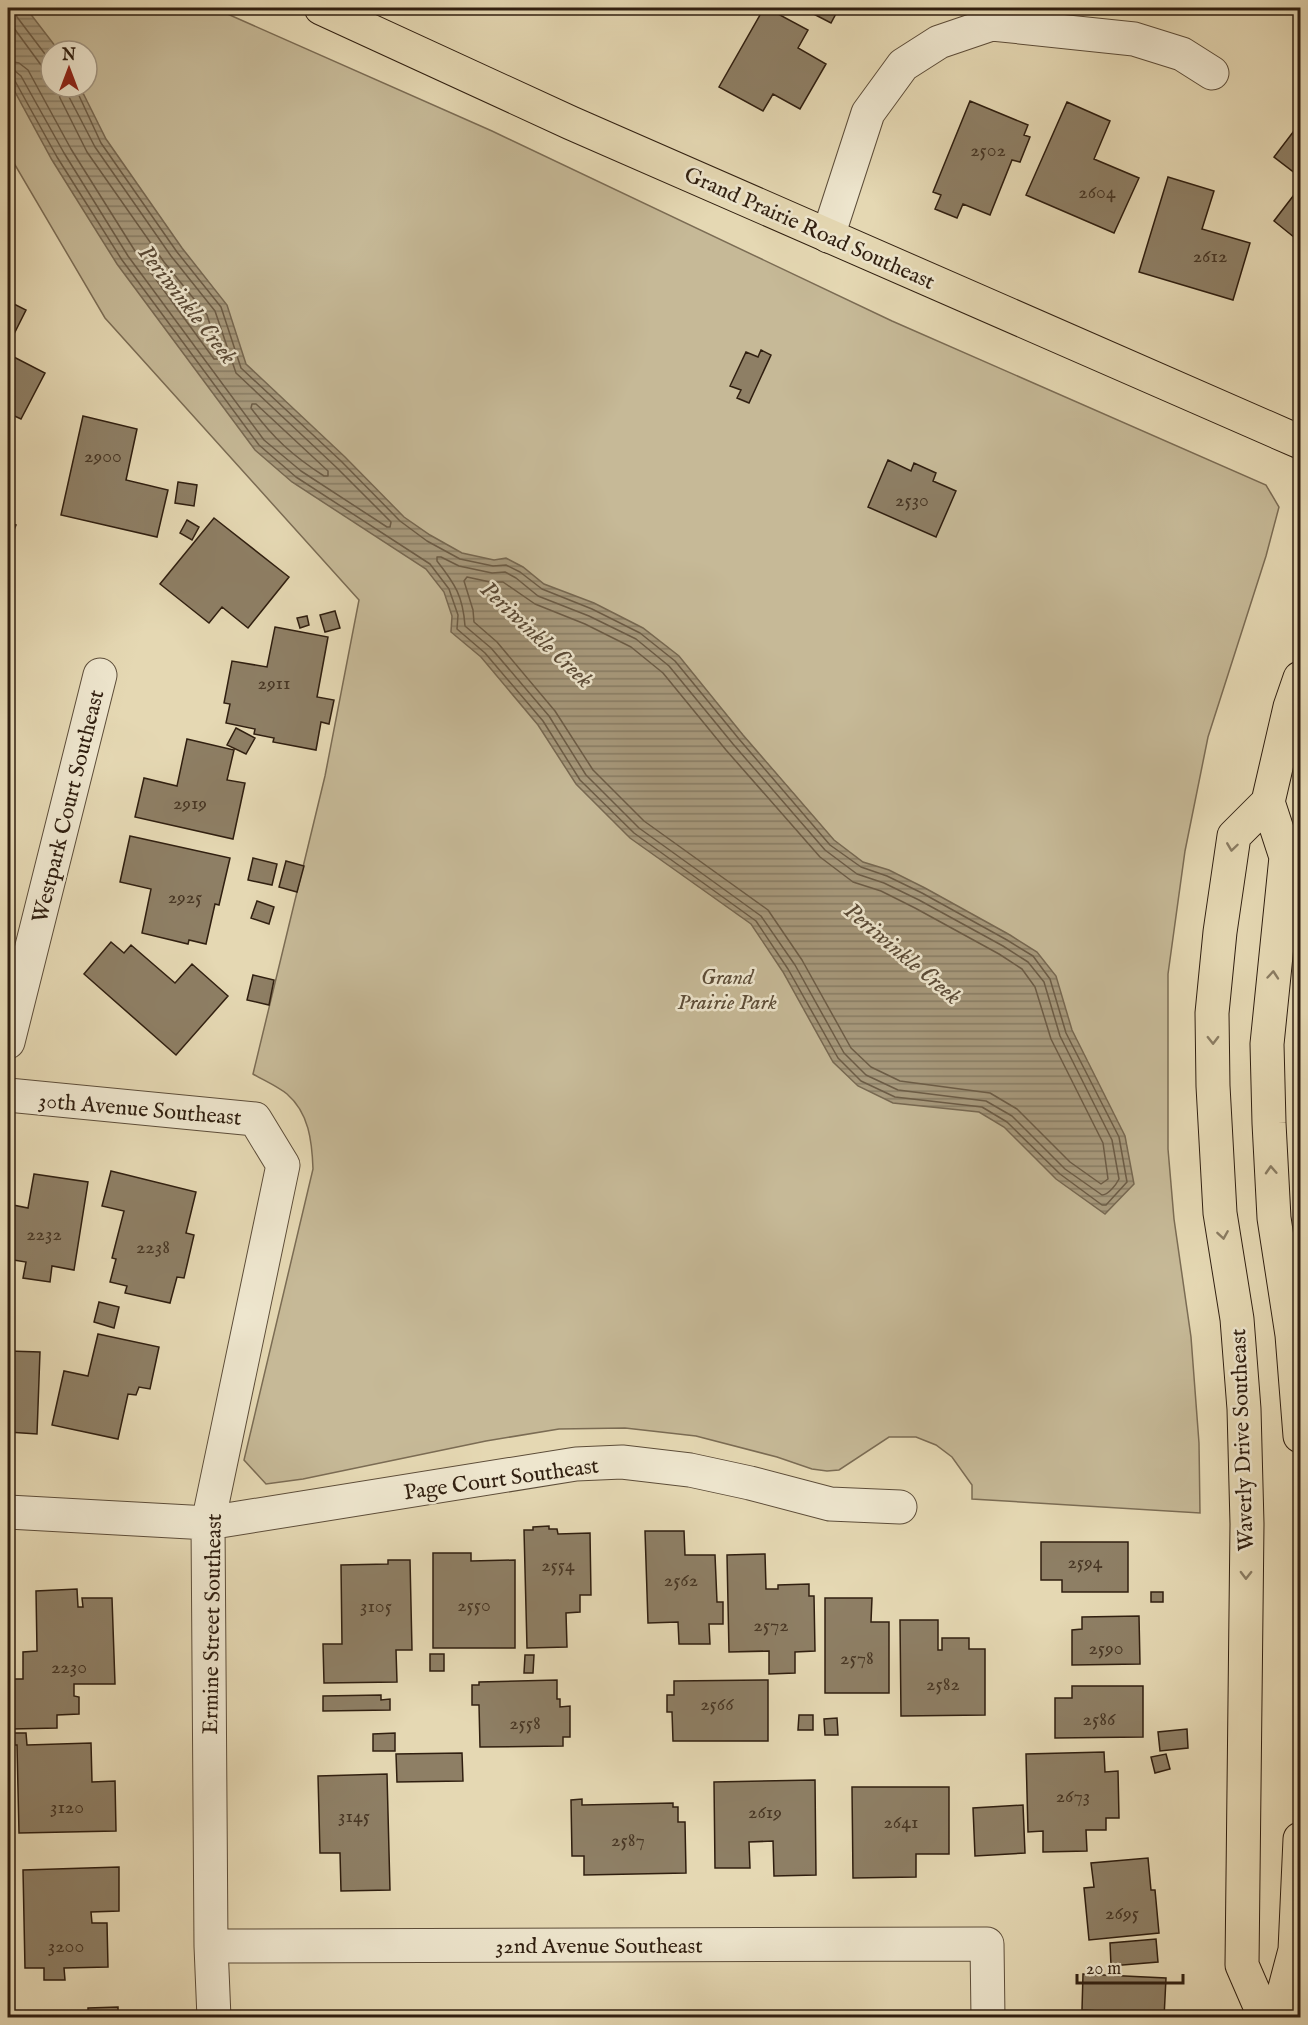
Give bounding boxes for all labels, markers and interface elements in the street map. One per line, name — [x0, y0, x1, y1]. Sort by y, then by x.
north arrow — [39, 39, 99, 99]
text: N — [61, 46, 76, 66]
house number: 2502 — [970, 138, 1006, 163]
street label: Grand Prairie Road Southeast — [680, 161, 939, 297]
house number: 2604 — [1078, 180, 1116, 205]
water label: Periwinkle Creek — [130, 239, 244, 372]
house number: 2612 — [1193, 244, 1227, 269]
house number: 2900 — [84, 444, 122, 469]
house number: 2530 — [895, 488, 929, 513]
water label: Periwinkle Creek — [473, 575, 599, 696]
house number: 2911 — [258, 671, 290, 696]
street label: Westpark Court Southeast — [26, 687, 112, 926]
house number: 2919 — [173, 791, 207, 816]
one-way arrow — [1227, 842, 1239, 851]
house number: 2925 — [168, 885, 202, 910]
water label: Periwinkle Creek — [837, 896, 967, 1013]
park label: Grand Prairie Park — [677, 964, 777, 1017]
one-way arrow — [1266, 971, 1279, 980]
one-way arrow — [1206, 1036, 1219, 1045]
street label: 30th Avenue Southeast — [37, 1087, 243, 1133]
one-way arrow — [1265, 1165, 1278, 1174]
house number: 2232 — [26, 1222, 62, 1247]
one-way arrow — [1217, 1230, 1229, 1240]
house number: 2238 — [136, 1235, 170, 1260]
street label: Waverly Drive Southeast — [1225, 1328, 1261, 1552]
street label: Page Court Southeast — [402, 1452, 601, 1508]
street label: Ermine Street Southeast — [197, 1513, 229, 1735]
house number: 2594 — [1068, 1550, 1103, 1575]
house number: 2554 — [541, 1553, 575, 1578]
house number: 2562 — [664, 1568, 698, 1593]
one-way arrow — [1240, 1571, 1252, 1580]
house number: 2550 — [457, 1593, 491, 1618]
house number: 3105 — [360, 1594, 392, 1619]
house number: 2572 — [753, 1613, 789, 1638]
house number: 2590 — [1088, 1636, 1124, 1661]
house number: 2578 — [840, 1646, 874, 1671]
house number: 2230 — [51, 1655, 87, 1680]
house number: 2582 — [926, 1672, 960, 1697]
house number: 2566 — [700, 1692, 734, 1717]
house number: 2586 — [1083, 1707, 1116, 1732]
house number: 2558 — [509, 1711, 541, 1736]
house number: 2673 — [1056, 1784, 1090, 1809]
house number: 3120 — [50, 1795, 84, 1820]
house number: 2619 — [748, 1800, 782, 1825]
house number: 3145 — [338, 1804, 370, 1829]
house number: 2641 — [883, 1810, 919, 1835]
house number: 2587 — [611, 1828, 645, 1853]
house number: 2695 — [1105, 1901, 1139, 1926]
street label: 32nd Avenue Southeast — [495, 1933, 703, 1961]
house number: 3200 — [48, 1934, 84, 1959]
scale bar — [1077, 1947, 1184, 1985]
text: 20 m — [1086, 1958, 1121, 1981]

